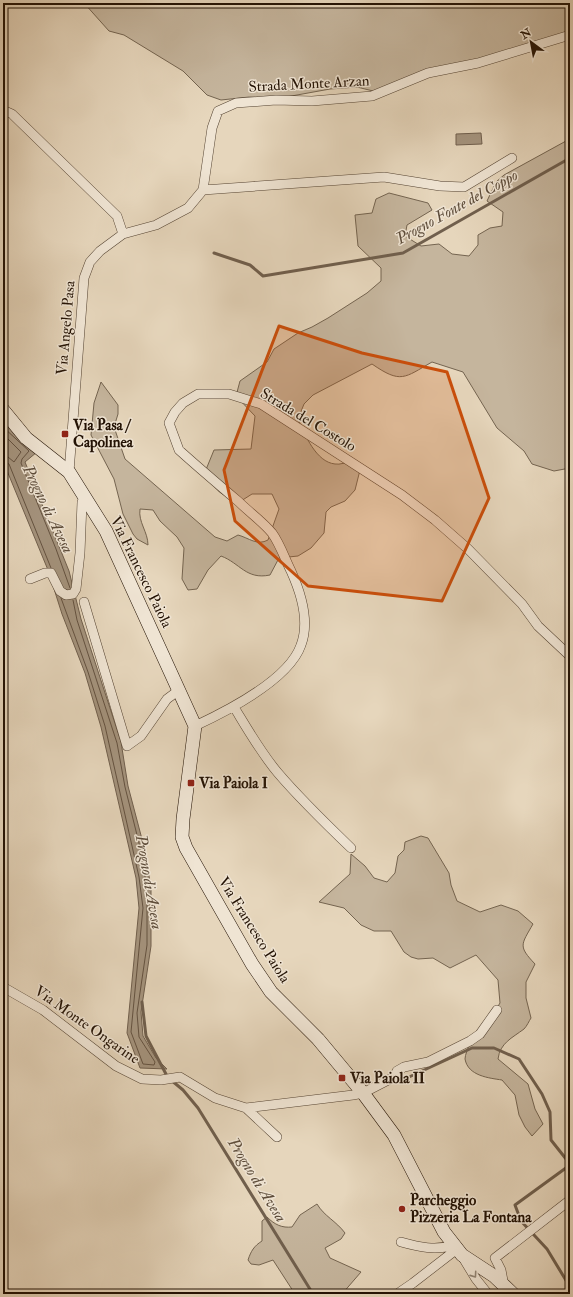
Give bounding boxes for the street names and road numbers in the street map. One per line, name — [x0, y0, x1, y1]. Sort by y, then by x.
street label: Strada Monte Arzan — [248, 71, 370, 97]
street label: Via Angelo Pasa — [52, 279, 80, 376]
street label: Strada del Costolo — [257, 384, 359, 456]
street label: Via Francesco Paiola — [106, 513, 177, 632]
street label: Via Francesco Paiola — [214, 873, 295, 987]
street label: Via Monte Ongarine — [31, 982, 143, 1068]

